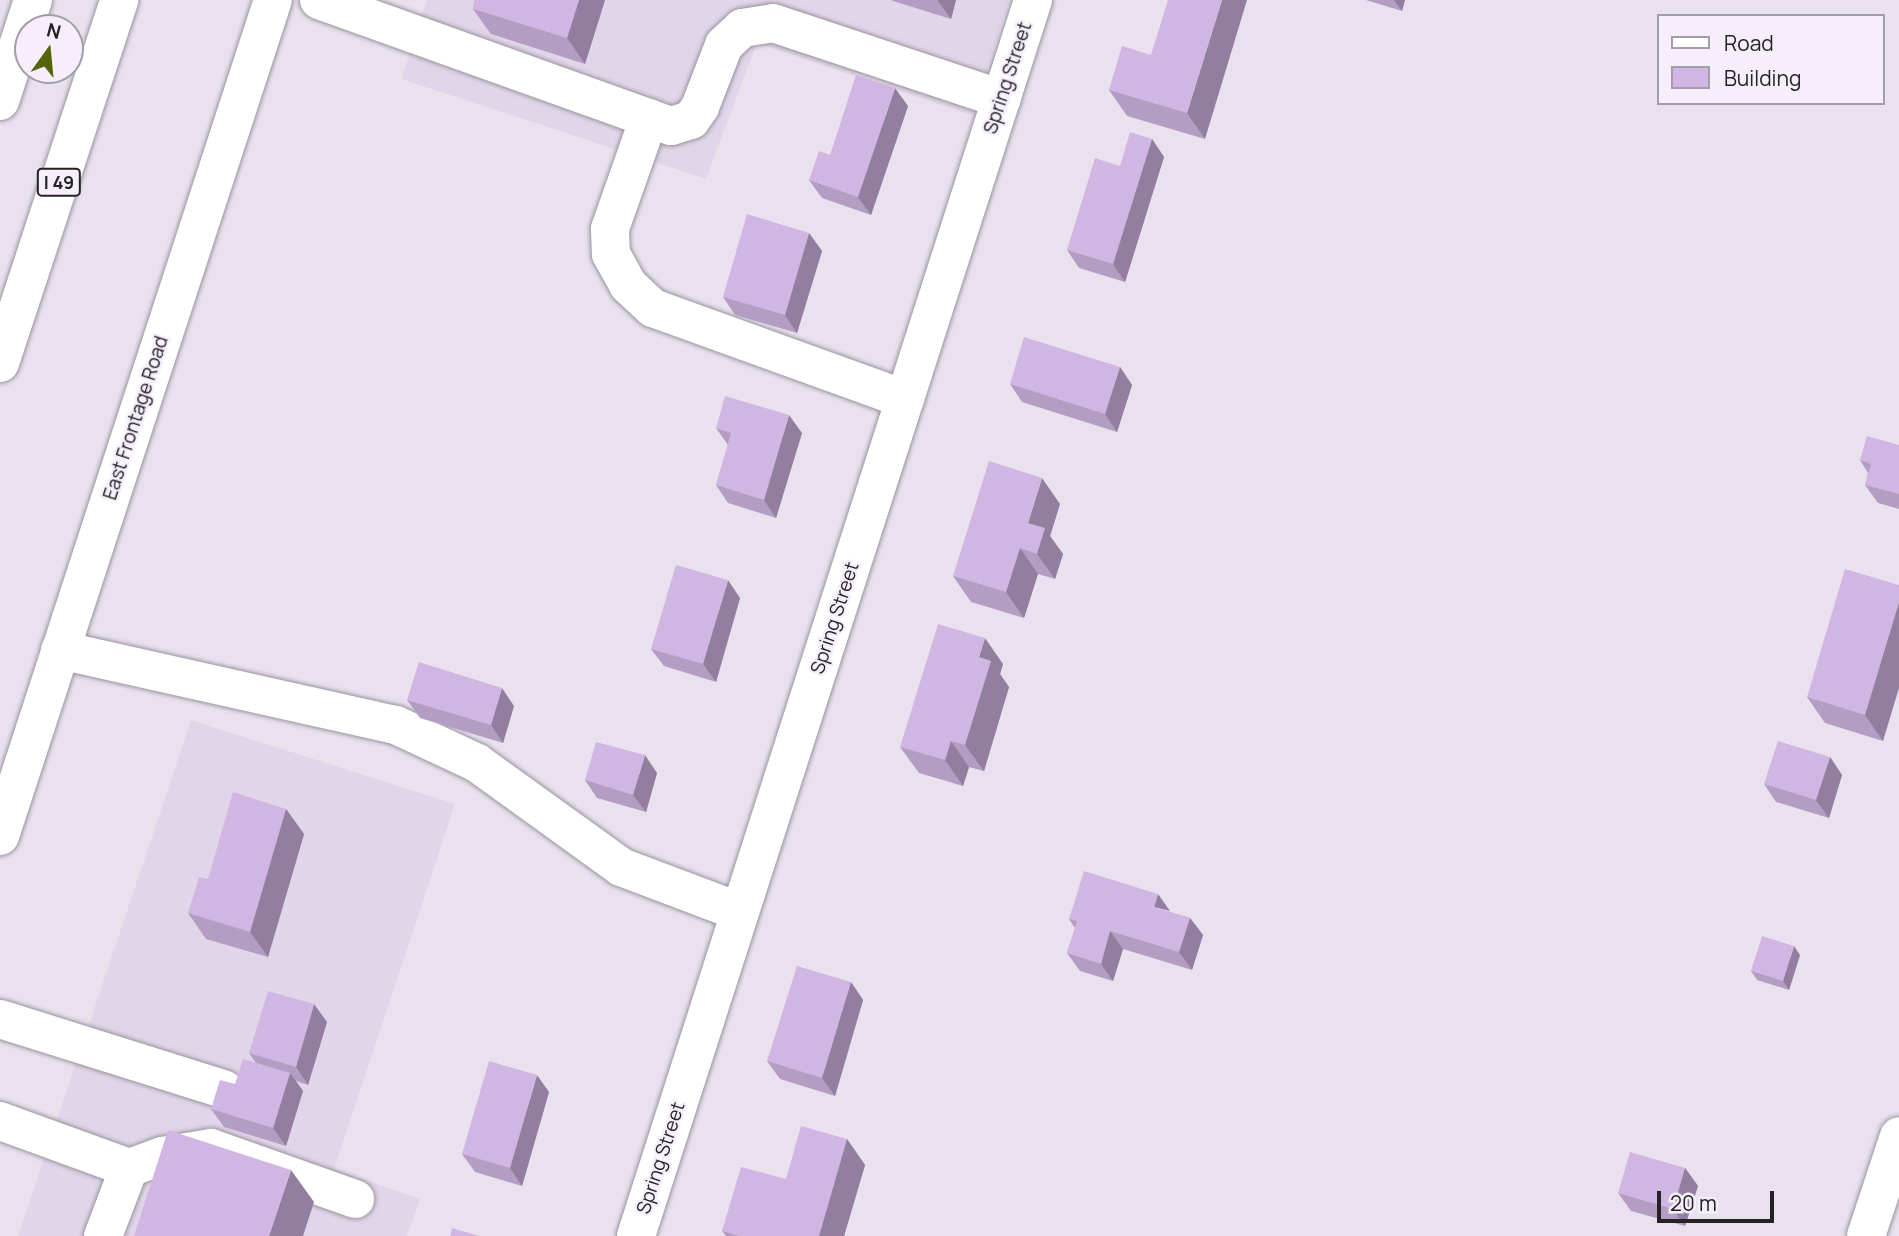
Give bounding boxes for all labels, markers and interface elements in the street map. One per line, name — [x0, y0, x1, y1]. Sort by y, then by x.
north arrow — [14, 14, 84, 84]
legend — [1658, 14, 1885, 105]
text: N — [44, 16, 64, 45]
street label: Spring Street — [979, 19, 1037, 137]
text: Road — [1724, 29, 1774, 57]
text: Building — [1724, 64, 1801, 92]
road number: I 49 — [36, 168, 82, 196]
street label: East Frontage Road — [99, 333, 173, 503]
street label: Spring Street — [806, 559, 864, 677]
street label: Spring Street — [632, 1099, 690, 1217]
scale bar — [1661, 1176, 1778, 1220]
text: 20 m — [1670, 1189, 1717, 1217]

